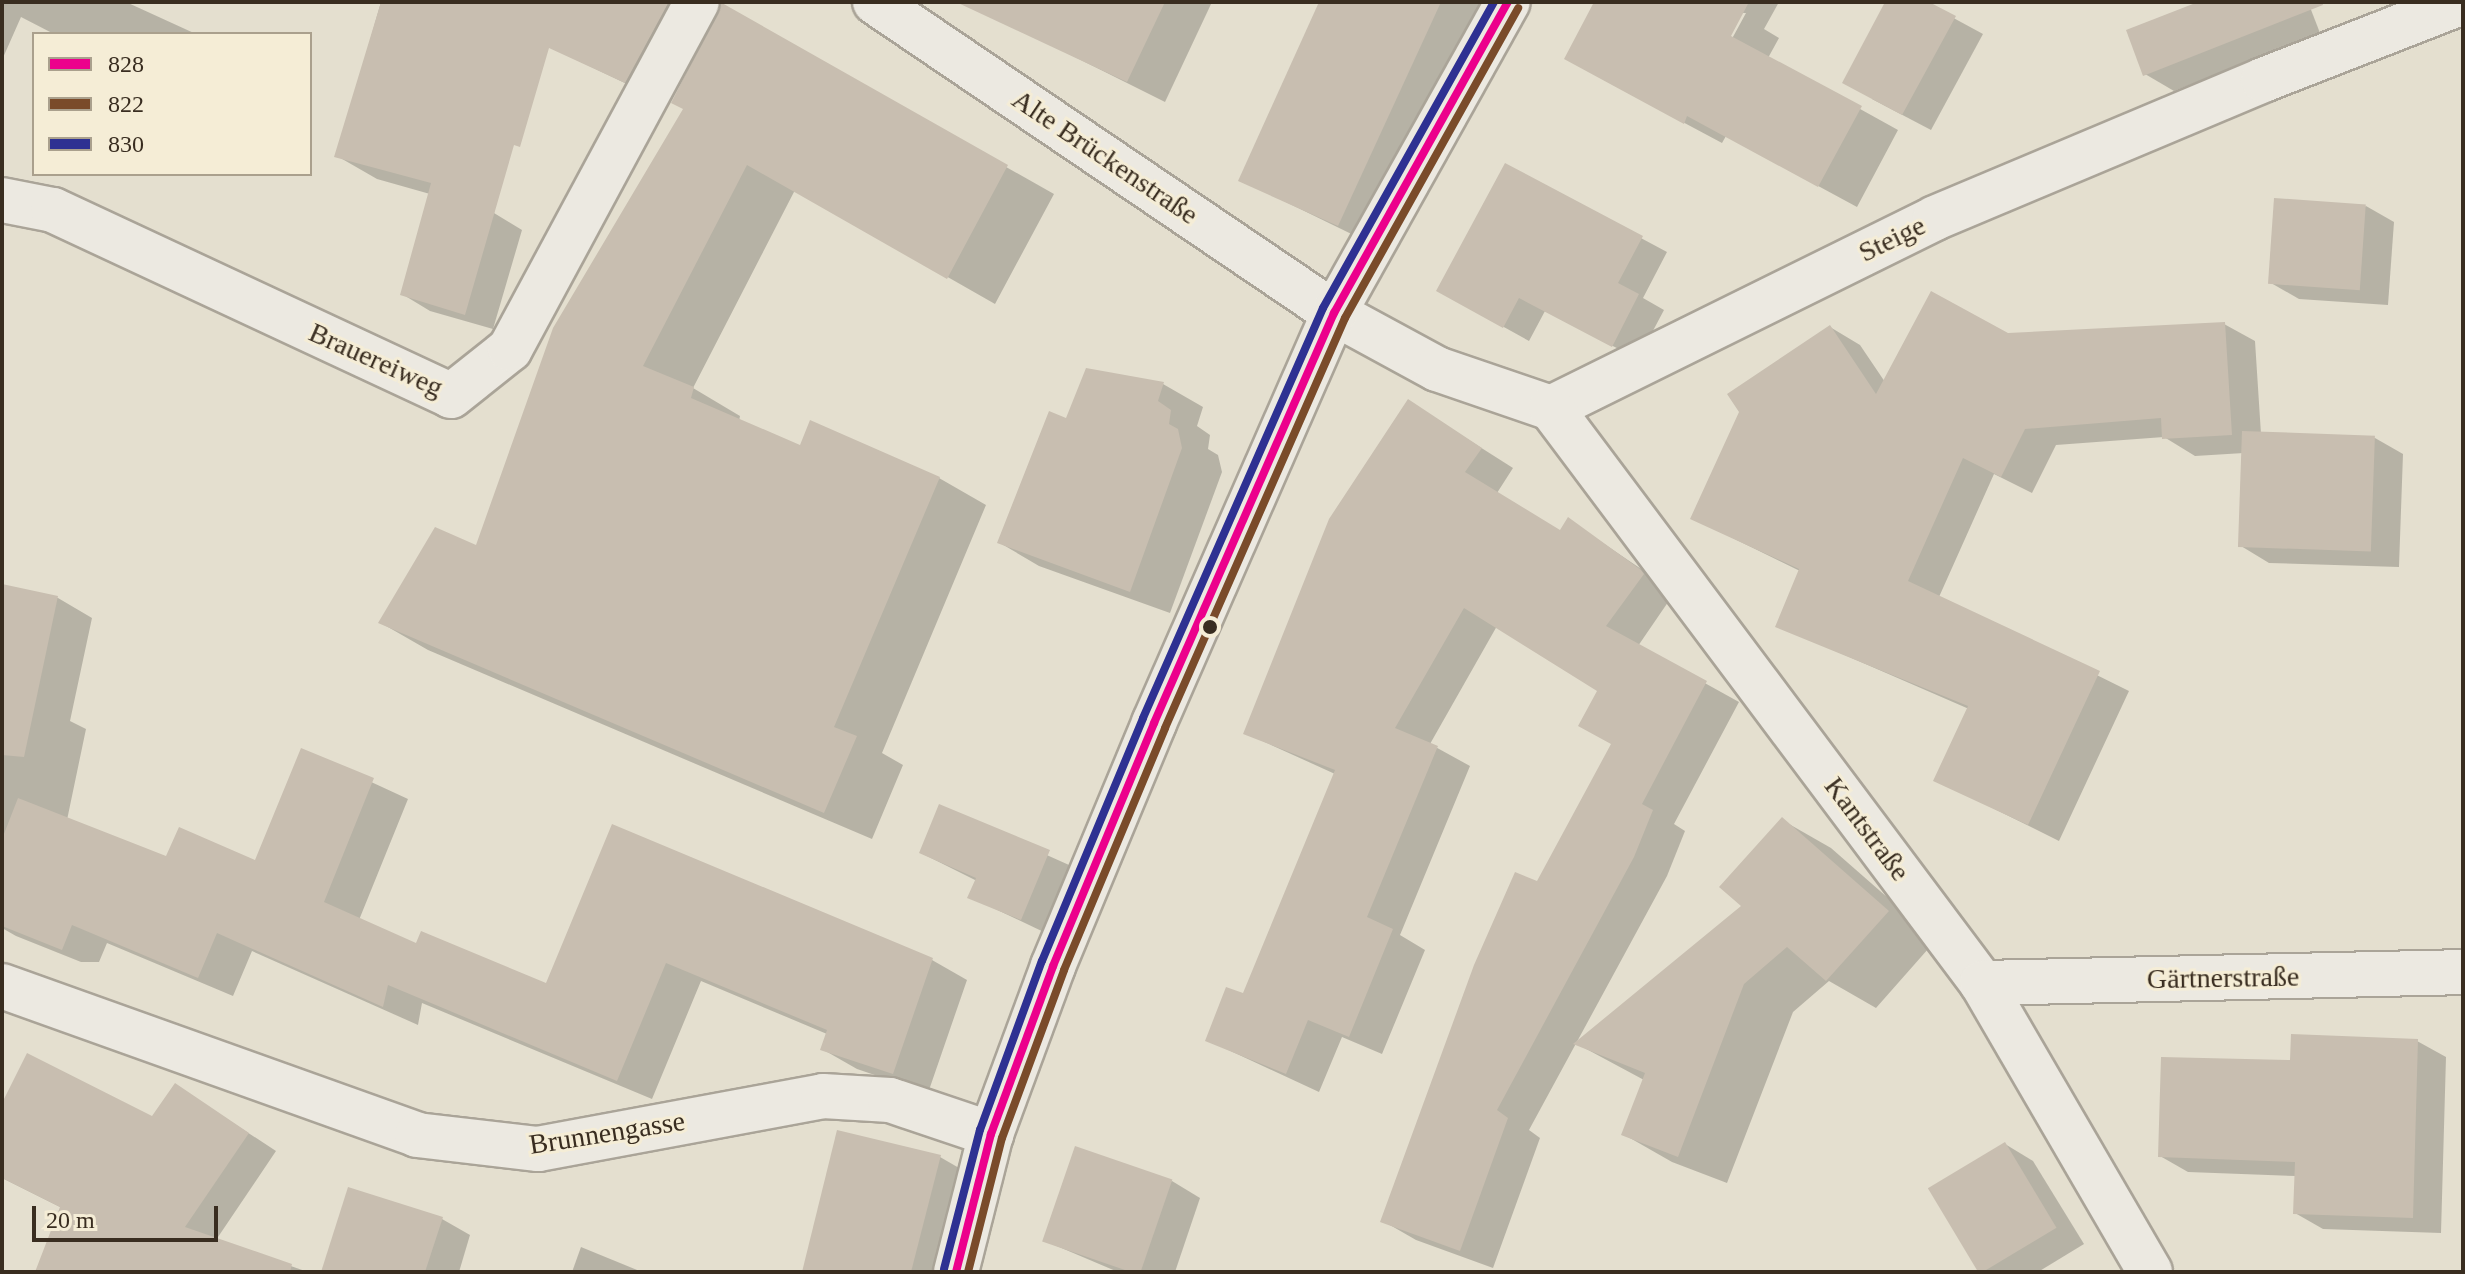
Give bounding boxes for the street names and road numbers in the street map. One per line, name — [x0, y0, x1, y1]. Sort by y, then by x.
street label: Alte Brückenstraße — [1006, 82, 1204, 232]
street label: Steige — [1853, 209, 1931, 269]
street label: Brauereiweg — [304, 316, 448, 404]
street label: Kantstraße — [1817, 770, 1917, 888]
street label: Gärtnerstraße — [2147, 960, 2299, 996]
street label: Brunnengasse — [527, 1104, 687, 1162]

